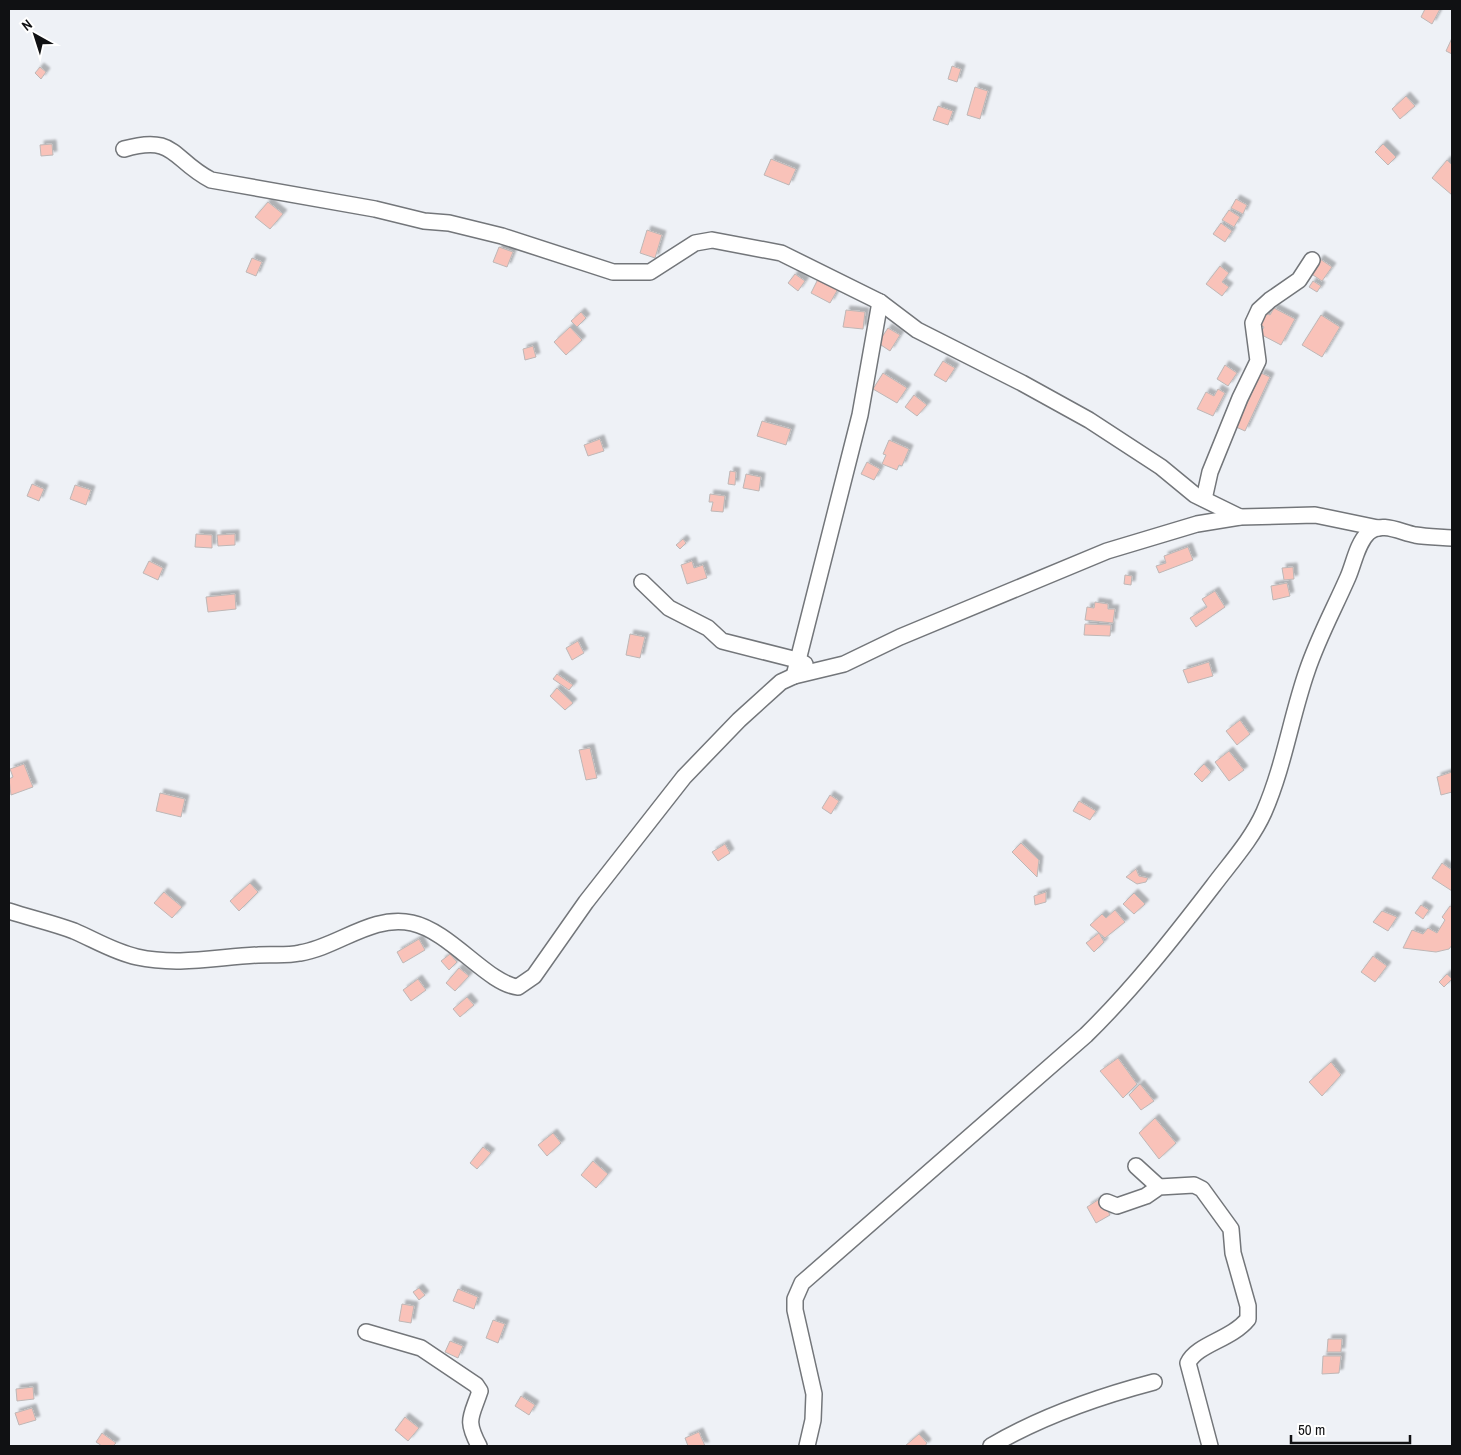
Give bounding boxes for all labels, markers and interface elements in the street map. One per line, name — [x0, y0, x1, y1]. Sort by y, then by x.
north arrow — [10, 10, 60, 60]
text: N — [18, 15, 36, 35]
scale bar — [1291, 1412, 1410, 1444]
text: 50 m — [1298, 1419, 1325, 1440]

